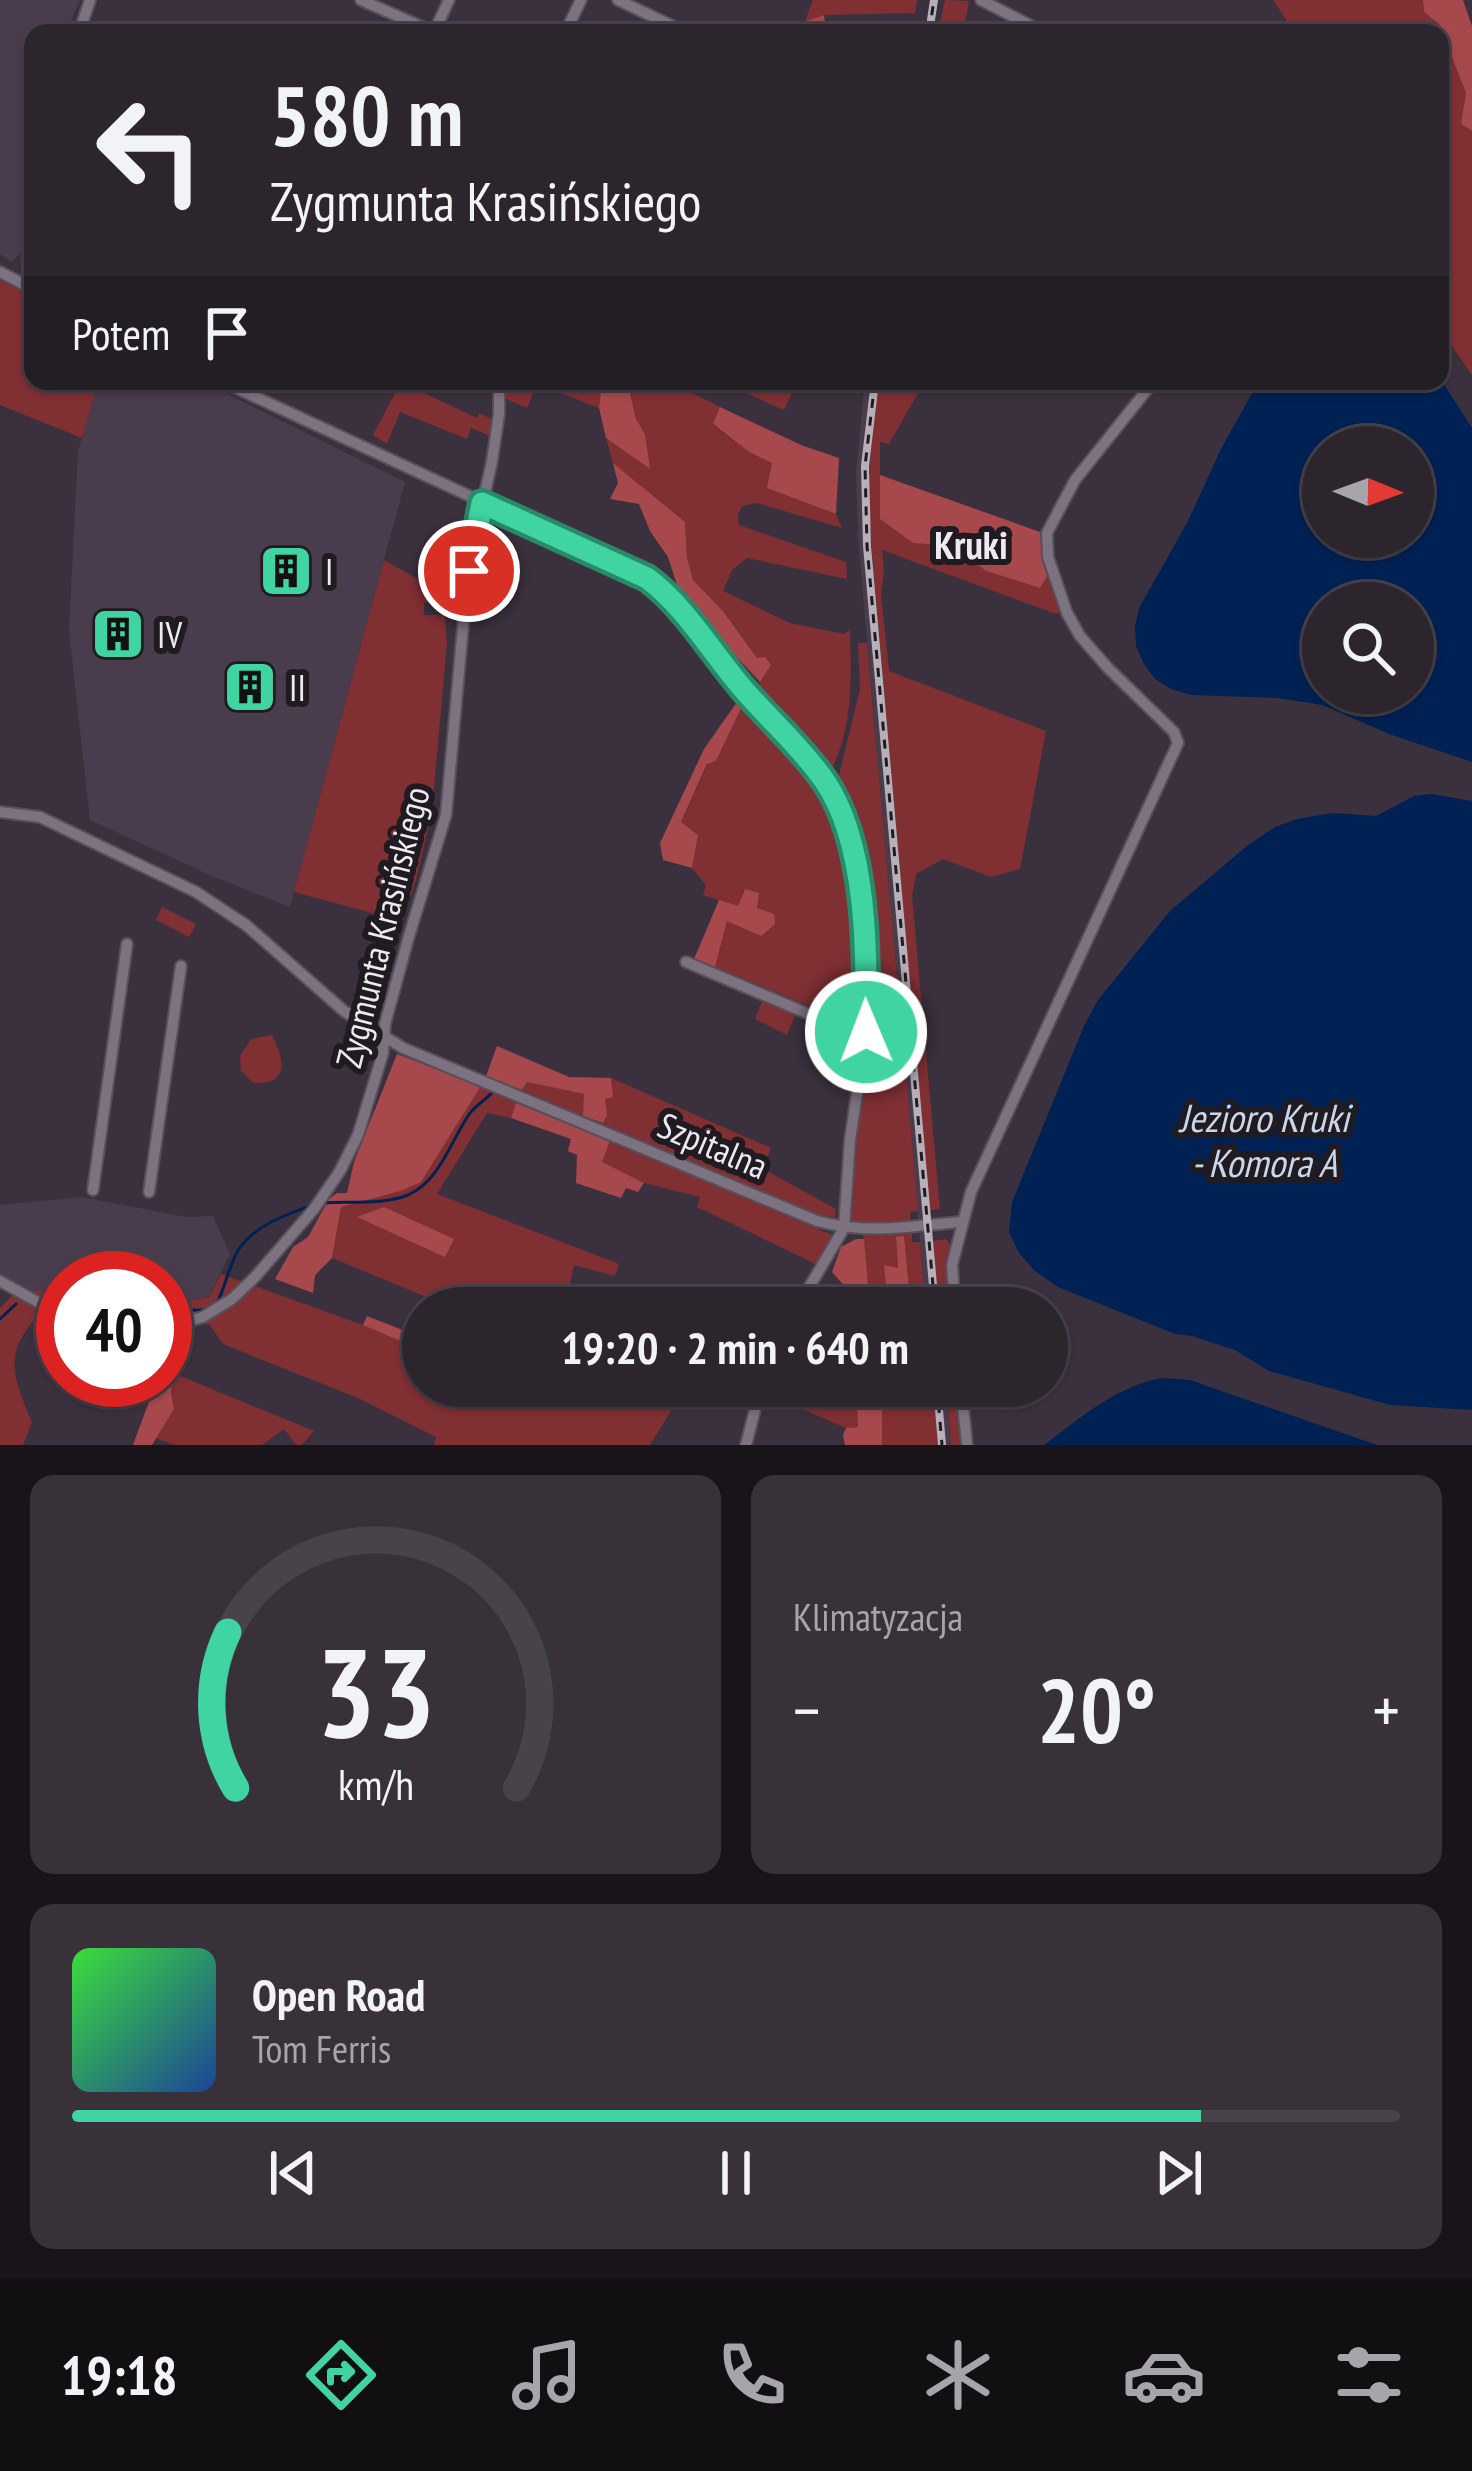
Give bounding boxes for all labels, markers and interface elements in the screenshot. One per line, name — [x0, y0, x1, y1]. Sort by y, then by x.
text: 580 m — [270, 60, 463, 169]
icon: left — [72, 72, 228, 228]
text: Zygmunta Krasińskiego — [270, 166, 701, 236]
icon: arrive — [194, 300, 260, 366]
text: Potem — [72, 304, 170, 362]
north arrow — [1302, 426, 1434, 558]
map controls — [1302, 426, 1434, 714]
district label: Kruki — [934, 519, 1008, 570]
pin — [418, 520, 520, 622]
icon: arrive — [436, 538, 502, 604]
building icon: I — [258, 543, 314, 599]
place label: I — [325, 548, 333, 595]
button: search — [1302, 582, 1434, 714]
building icon: IV — [90, 606, 146, 662]
place label: IV — [157, 611, 182, 658]
building icon: II — [222, 659, 278, 715]
place label: II — [289, 664, 306, 711]
street label: Zygmunta Krasińskiego — [324, 782, 440, 1072]
position arrow — [803, 969, 929, 1095]
water label: Jezioro Kruki - Komora A — [1178, 1092, 1354, 1188]
street label: Szpitalna — [651, 1101, 775, 1189]
speed limit sign: 40 — [36, 1251, 192, 1407]
text: 19:20 · 2 min · 640 m — [561, 1318, 909, 1376]
text: Klimatyzacja — [793, 1591, 963, 1642]
text: 33 — [316, 1610, 435, 1771]
text: 20° — [1037, 1651, 1156, 1768]
text: − — [793, 1667, 820, 1752]
text: + — [1373, 1667, 1400, 1752]
text: km/h — [337, 1755, 414, 1811]
text: Open Road — [252, 1965, 425, 2023]
text: Tom Ferris — [252, 2023, 391, 2074]
icon: previous — [260, 2140, 326, 2206]
icon: pause — [703, 2140, 769, 2206]
icon: next — [1146, 2140, 1212, 2206]
icon: directions — [299, 2333, 383, 2417]
icon: music — [505, 2333, 589, 2417]
icon: phone — [710, 2333, 794, 2417]
icon: climate — [916, 2333, 1000, 2417]
icon: car — [1122, 2333, 1206, 2417]
icon: filters — [1327, 2333, 1411, 2417]
text: 19:18 — [61, 2340, 178, 2410]

